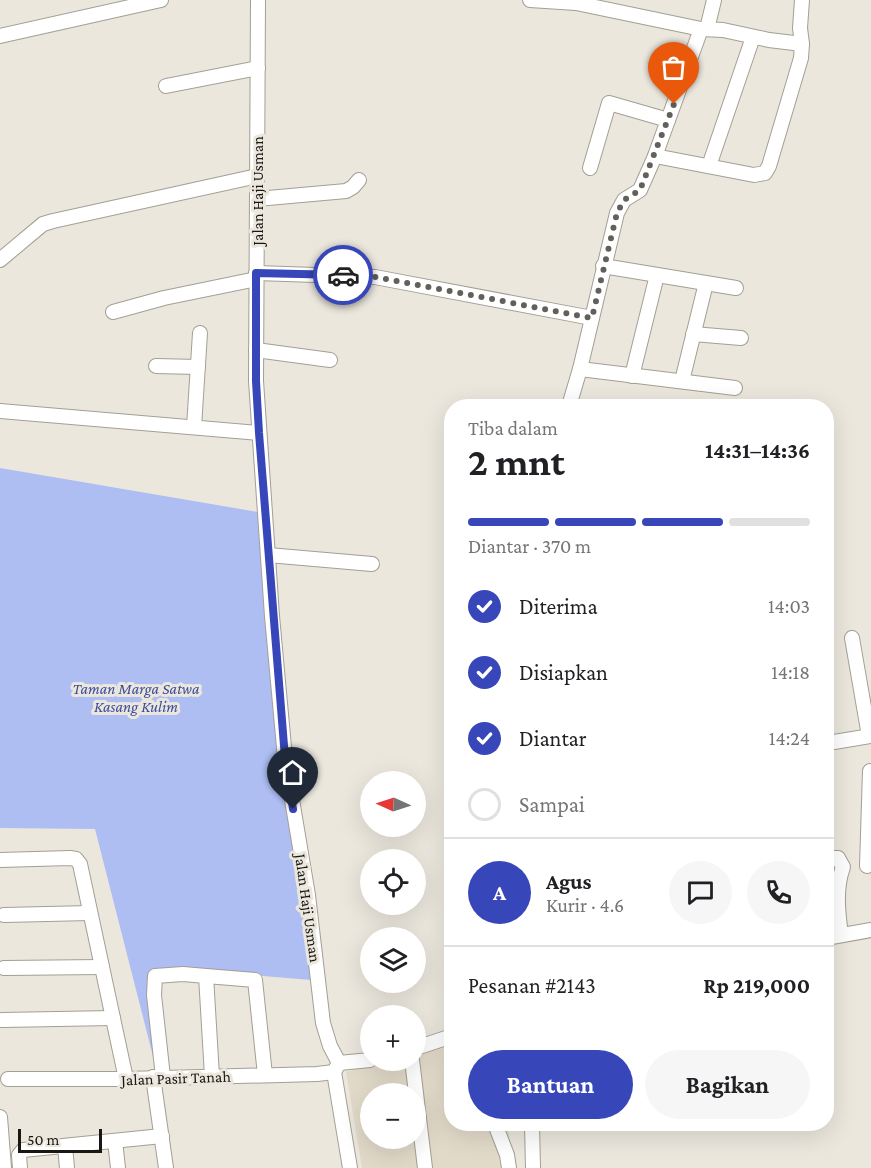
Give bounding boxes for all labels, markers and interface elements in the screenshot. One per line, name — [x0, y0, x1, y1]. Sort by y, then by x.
pin — [648, 42, 699, 104]
icon: bag — [657, 51, 690, 84]
street label: Jalan Haji Usman — [249, 136, 267, 248]
courier — [313, 245, 373, 305]
icon: car — [327, 259, 360, 292]
text: Tiba dalam — [468, 417, 558, 439]
text: 14:31–14:36 — [705, 438, 810, 463]
text: 2 mnt — [468, 440, 565, 483]
text: Diantar · 370 m — [468, 535, 591, 557]
icon: check — [468, 590, 501, 623]
text: Diterima — [519, 594, 598, 619]
text: 14:03 — [768, 595, 810, 617]
icon: check — [468, 656, 501, 689]
text: Disiapkan — [519, 660, 608, 685]
text: 14:18 — [771, 661, 810, 683]
park label: Taman Marga Satwa Kasang Kulim — [72, 680, 200, 716]
icon: check — [468, 722, 501, 755]
text: Diantar — [519, 726, 587, 751]
text: 14:24 — [769, 727, 810, 749]
pin — [267, 747, 318, 809]
icon: home — [276, 756, 309, 789]
north arrow — [360, 771, 426, 837]
map controls — [360, 771, 426, 1149]
text: Sampai — [519, 792, 585, 817]
button: locate — [360, 849, 426, 915]
street label: Jalan Haji Usman — [291, 851, 324, 964]
button: chat — [669, 861, 732, 924]
button: phone — [747, 861, 810, 924]
text: Agus — [546, 869, 592, 894]
text: A — [493, 880, 506, 905]
text: Kurir · 4.6 — [546, 894, 624, 916]
button: layers — [360, 927, 426, 993]
text: Pesanan #2143 — [468, 973, 596, 998]
text: Rp 219,000 — [703, 973, 810, 998]
button: + — [360, 1005, 426, 1071]
button: Bantuan — [468, 1050, 633, 1119]
button: Bagikan — [645, 1050, 810, 1119]
street label: Jalan Pasir Tanah — [119, 1068, 232, 1089]
button: − — [360, 1083, 426, 1149]
scale bar — [18, 1126, 102, 1154]
text: 50 m — [27, 1131, 59, 1148]

